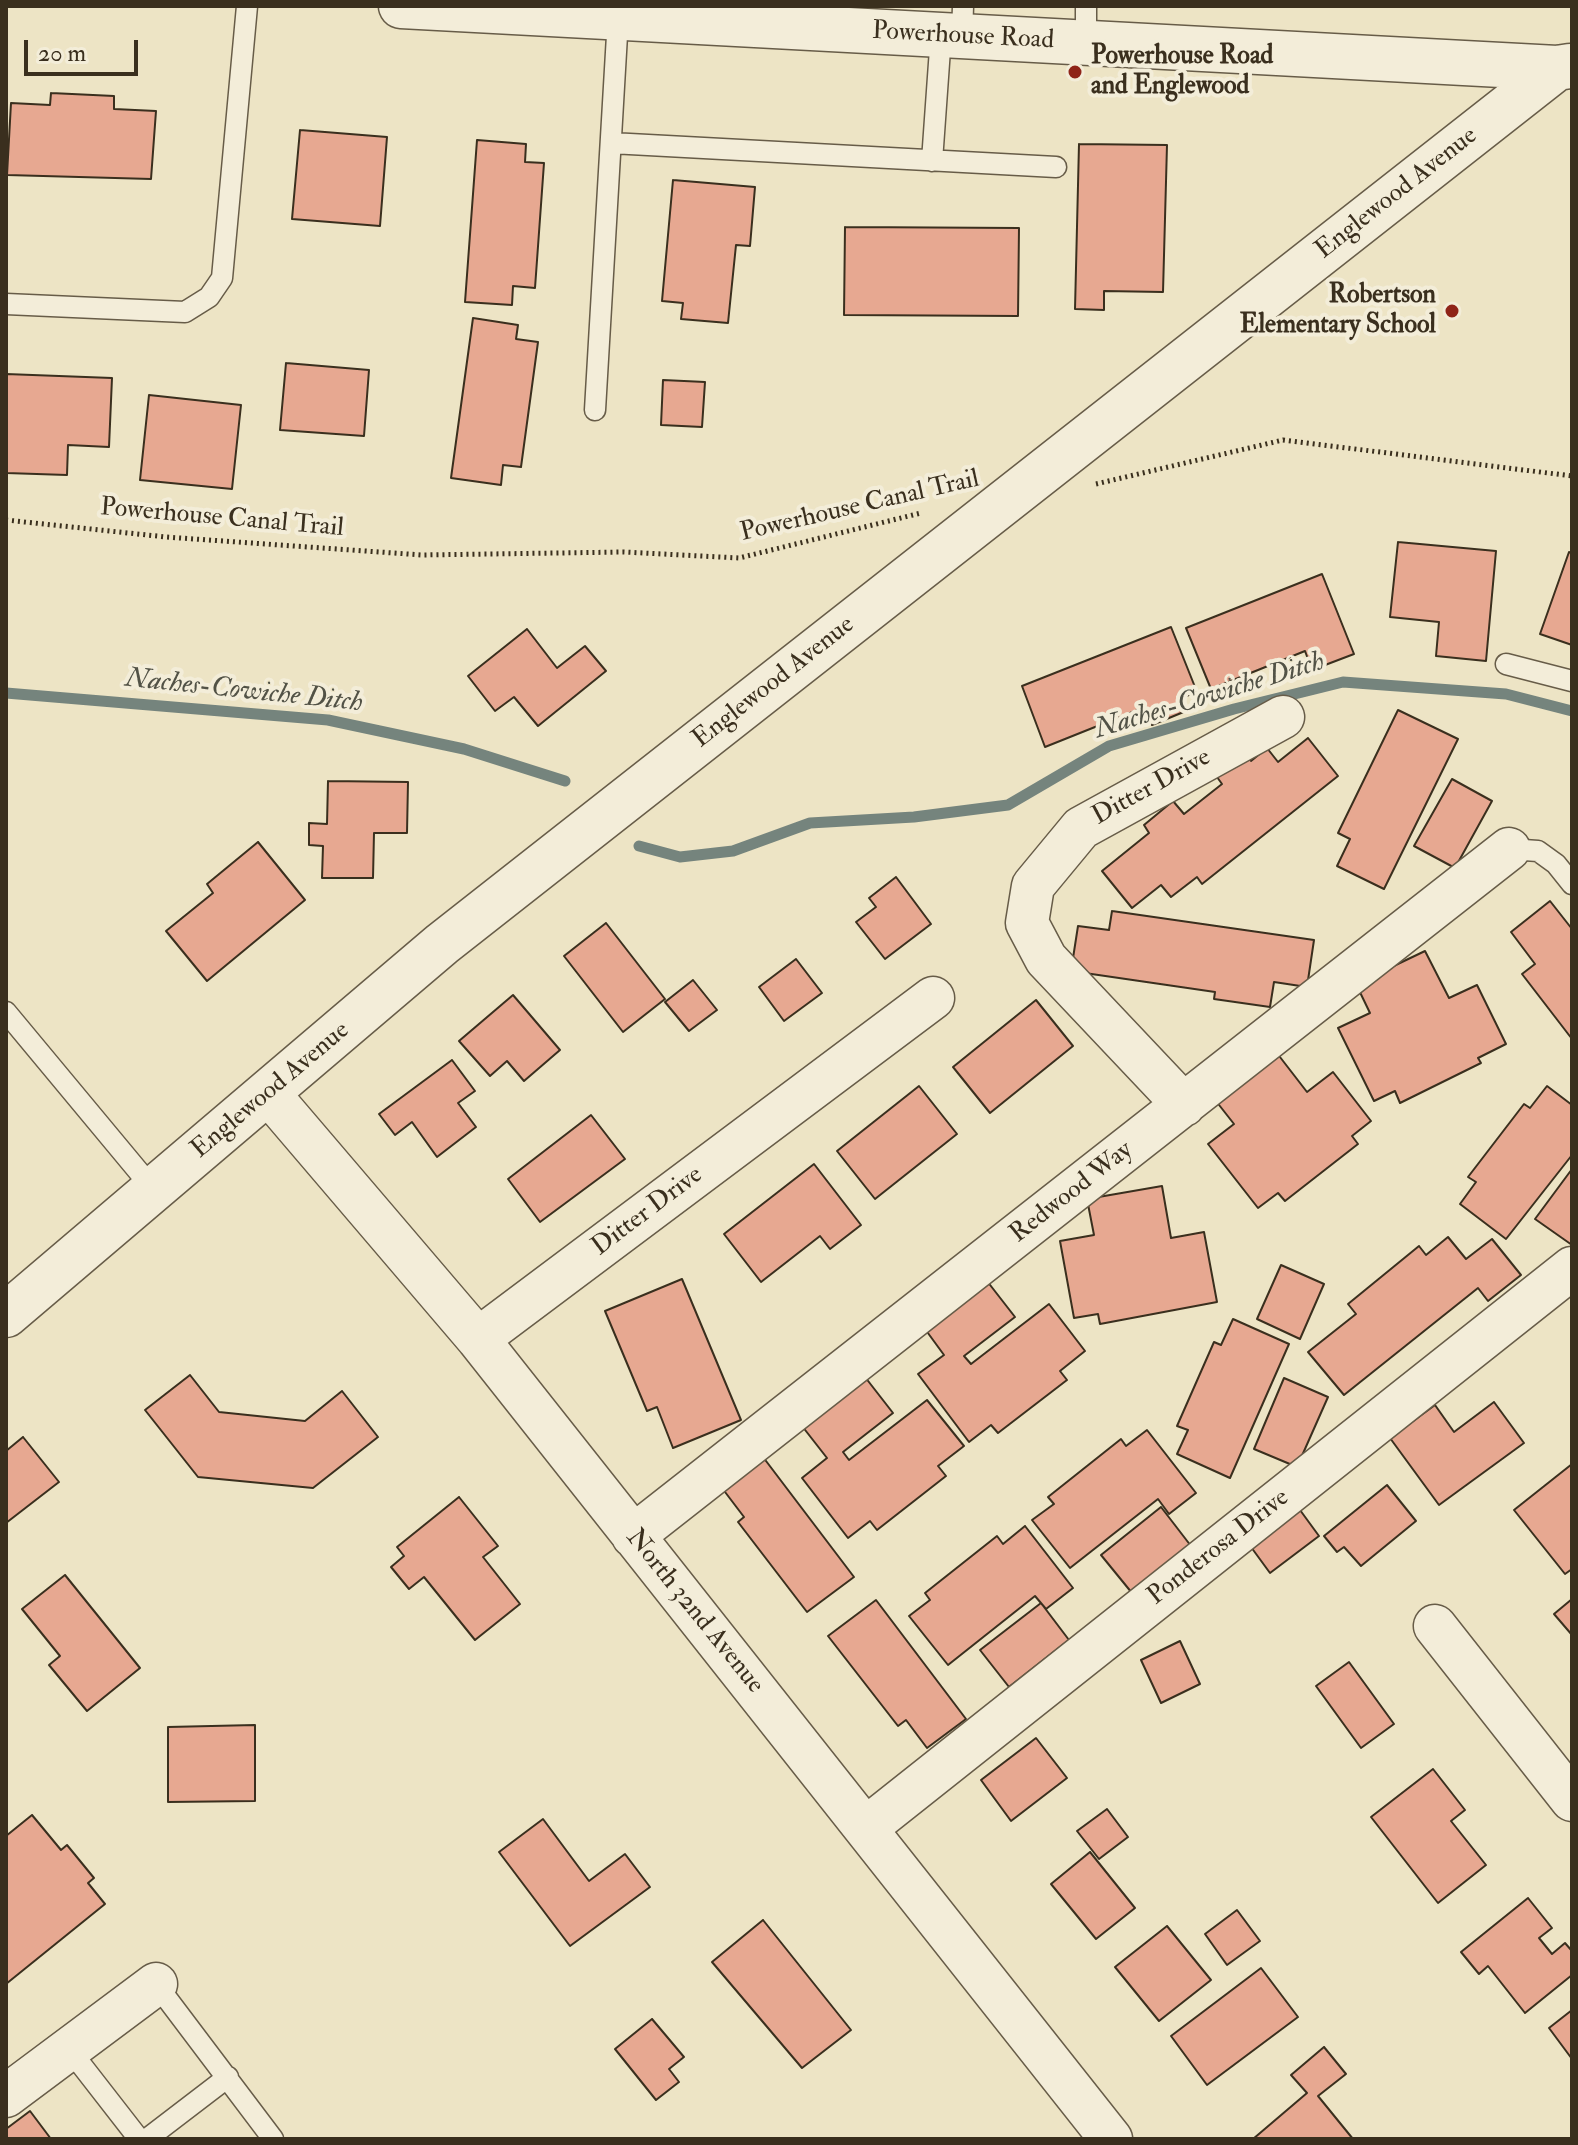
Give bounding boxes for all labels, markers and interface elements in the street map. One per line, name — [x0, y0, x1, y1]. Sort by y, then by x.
street label: Powerhouse Road — [871, 17, 1055, 57]
scale bar — [28, 24, 142, 74]
text: 20 m — [38, 38, 86, 69]
place label: Powerhouse Road and Englewood — [1091, 41, 1273, 102]
marker: Powerhouse Road and Englewood — [1066, 63, 1084, 81]
street label: Englewood Avenue — [1310, 121, 1484, 267]
place label: Robertson Elementary School — [1240, 280, 1436, 342]
marker: Robertson Elementary School — [1443, 302, 1461, 320]
street label: Powerhouse Canal Trail — [737, 464, 983, 550]
street label: Powerhouse Canal Trail — [99, 493, 345, 545]
street label: Englewood Avenue — [687, 610, 861, 756]
water label: Naches-Cowiche Ditch — [1091, 646, 1329, 748]
water label: Naches-Cowiche Ditch — [124, 663, 364, 721]
street label: Ditter Drive — [1087, 743, 1217, 833]
street label: Englewood Avenue — [186, 1016, 356, 1166]
street label: Redwood Way — [1004, 1135, 1140, 1251]
street label: Ditter Drive — [587, 1160, 709, 1264]
street label: Ponderosa Drive — [1142, 1483, 1296, 1613]
street label: North 32nd Avenue — [618, 1524, 770, 1700]

